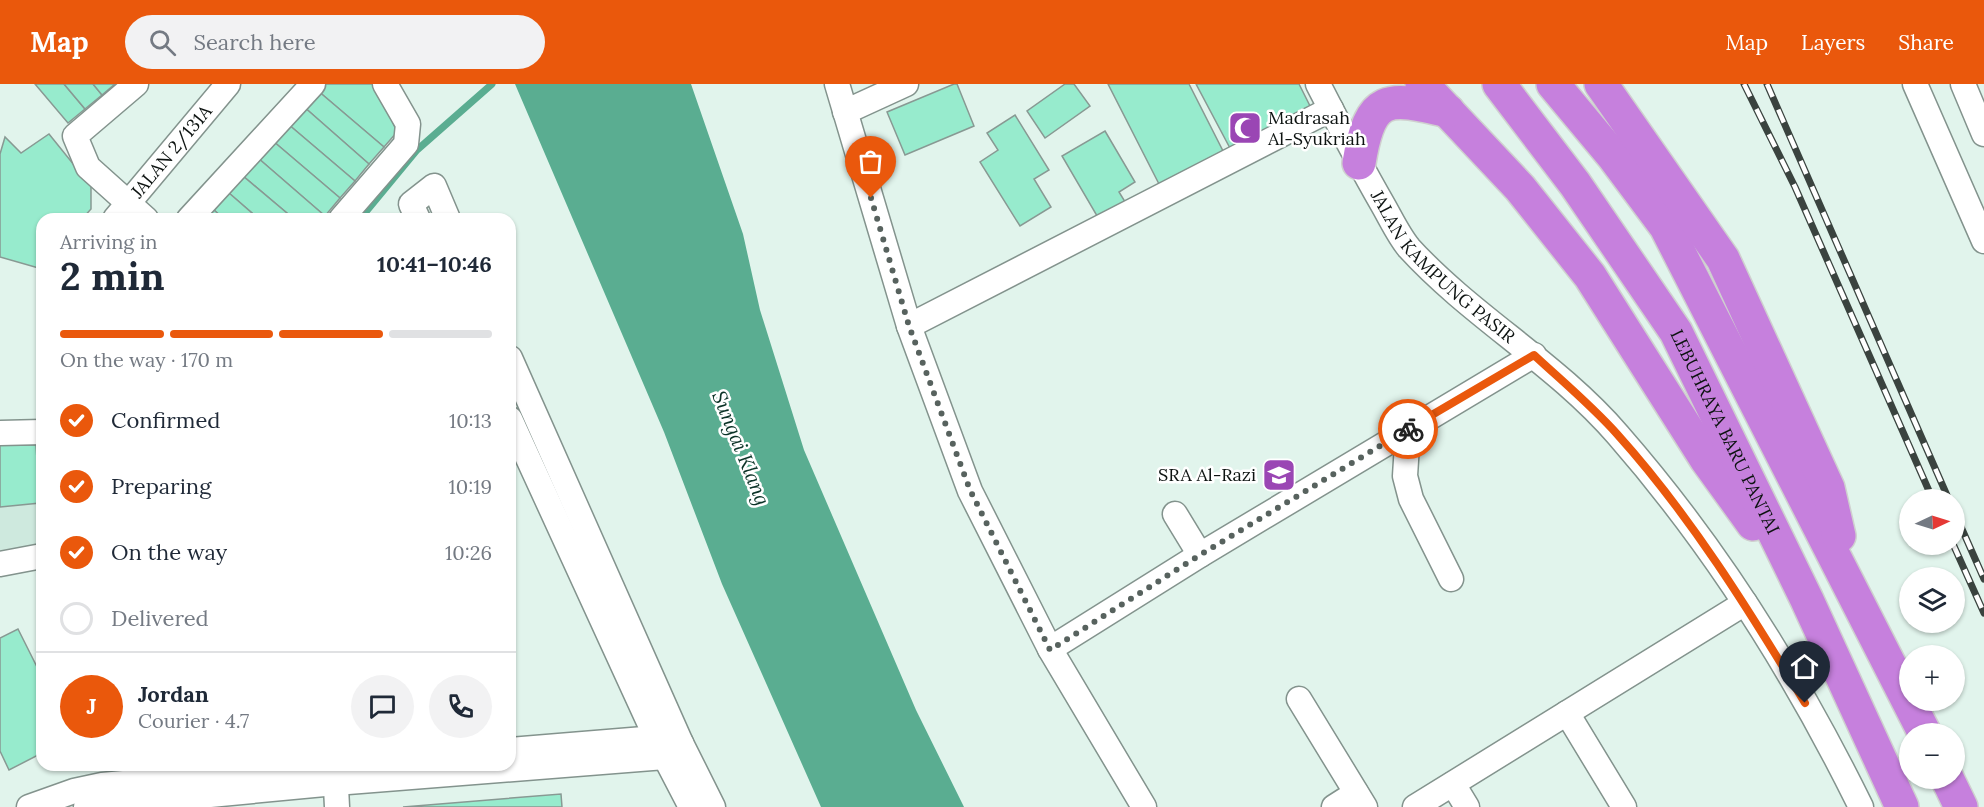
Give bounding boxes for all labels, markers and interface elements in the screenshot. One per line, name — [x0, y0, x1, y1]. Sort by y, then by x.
search box — [125, 15, 545, 69]
text: Map — [30, 24, 89, 60]
icon: search — [146, 26, 179, 59]
text: Search here — [194, 28, 316, 56]
text: Map — [1725, 29, 1768, 56]
text: Layers — [1801, 29, 1865, 56]
text: Share — [1898, 29, 1954, 56]
street label: JALAN 2/131A — [125, 99, 217, 203]
place label: Madrasah Al-Syukriah — [1267, 106, 1366, 150]
mosque icon: Madrasah Al-Syukriah — [1227, 110, 1263, 146]
pin — [845, 136, 896, 198]
icon: bag — [854, 145, 887, 178]
street label: JALAN KAMPUNG PASIR — [1365, 185, 1520, 348]
text: Arriving in — [60, 229, 157, 254]
text: 10:41–10:46 — [377, 250, 492, 278]
text: 2 min — [60, 251, 165, 301]
street label: LEBUHRAYA BARU PANTAI — [1666, 326, 1785, 538]
text: On the way · 170 m — [60, 347, 233, 372]
water label: Sungai Klang — [707, 387, 776, 509]
courier — [1378, 399, 1438, 459]
icon: check — [60, 404, 93, 437]
text: Confirmed — [111, 406, 220, 434]
text: 10:13 — [449, 408, 492, 433]
icon: bike — [1392, 413, 1425, 446]
school or university icon: SRA Al-Razi — [1261, 457, 1297, 493]
place label: SRA Al-Razi — [1158, 463, 1256, 486]
icon: check — [60, 470, 93, 503]
text: Preparing — [111, 472, 211, 500]
text: 10:19 — [448, 474, 492, 499]
north arrow — [1899, 489, 1965, 555]
map controls — [1899, 489, 1965, 789]
icon: check — [60, 536, 93, 569]
text: On the way — [111, 538, 227, 566]
text: 10:26 — [445, 540, 492, 565]
button: layers — [1899, 567, 1965, 633]
text: Delivered — [111, 604, 209, 632]
pin — [1779, 641, 1830, 703]
button: + — [1899, 645, 1965, 711]
icon: home — [1788, 650, 1821, 683]
button: chat — [351, 675, 414, 738]
button: phone — [429, 675, 492, 738]
text: Jordan — [138, 680, 209, 708]
text: J — [87, 692, 96, 720]
text: Courier · 4.7 — [138, 708, 249, 733]
button: − — [1899, 723, 1965, 789]

